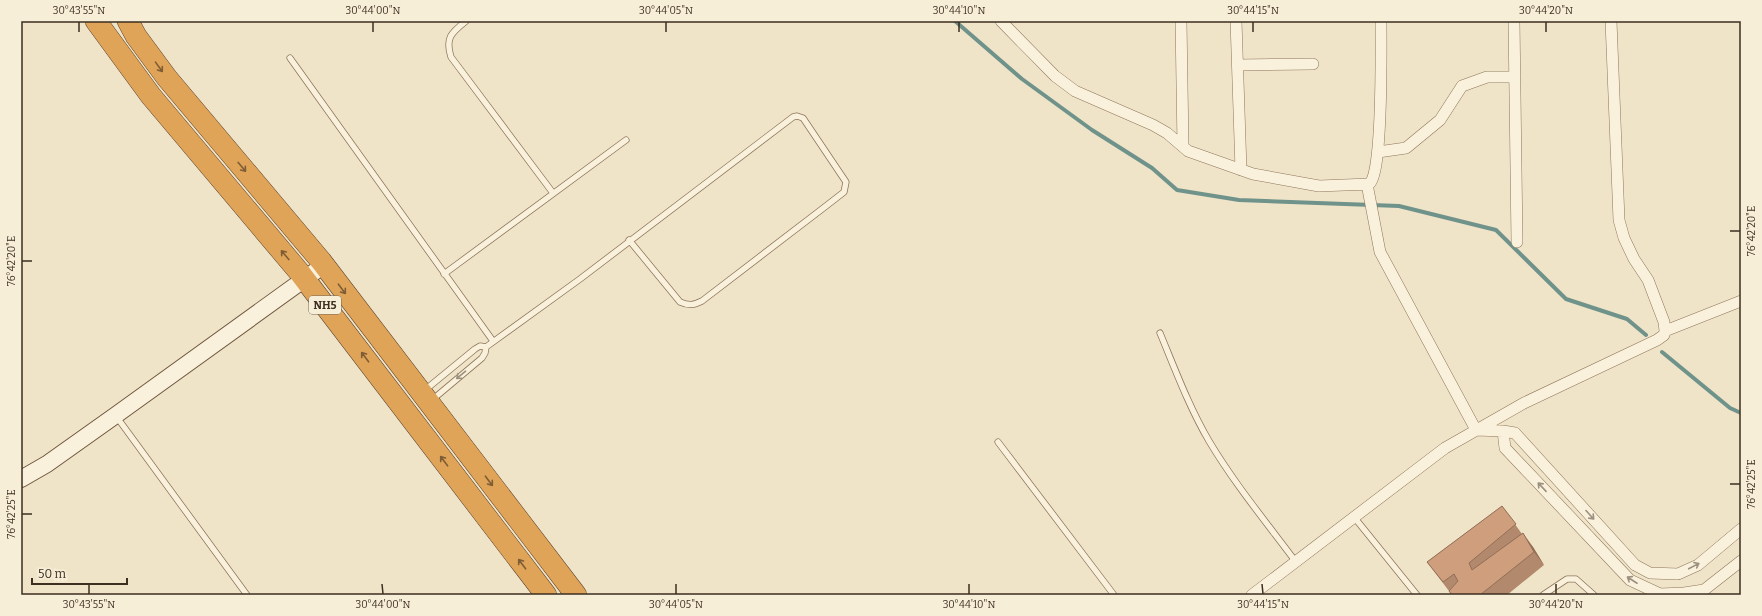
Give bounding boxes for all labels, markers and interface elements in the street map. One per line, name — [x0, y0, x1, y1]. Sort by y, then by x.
text: 30°43'55"N — [53, 5, 105, 17]
text: 30°44'00"N — [345, 5, 401, 17]
text: 30°44'05"N — [639, 5, 693, 17]
text: 30°44'10"N — [933, 5, 985, 17]
text: 30°44'15"N — [1227, 5, 1279, 17]
text: 30°44'20"N — [1519, 5, 1573, 17]
one-way arrow — [155, 62, 163, 73]
one-way arrow — [238, 162, 247, 173]
text: 76°42'20"E — [1746, 206, 1758, 256]
text: 76°42'20"E — [6, 236, 18, 286]
one-way arrow — [281, 250, 290, 260]
one-way arrow — [338, 284, 347, 295]
road number: NH5 — [309, 296, 341, 314]
one-way arrow — [361, 352, 369, 363]
one-way arrow — [456, 371, 467, 380]
one-way arrow — [439, 455, 448, 466]
text: 76°42'25"E — [1746, 459, 1758, 509]
one-way arrow — [485, 476, 494, 487]
one-way arrow — [1537, 482, 1547, 492]
text: 76°42'25"E — [6, 489, 18, 539]
one-way arrow — [1585, 510, 1594, 520]
one-way arrow — [518, 559, 527, 570]
scale bar — [32, 560, 127, 586]
one-way arrow — [1688, 562, 1700, 570]
text: 50 m — [38, 567, 67, 581]
one-way arrow — [1627, 576, 1638, 584]
text: 30°43'55"N — [63, 599, 115, 611]
text: 30°44'00"N — [355, 599, 411, 611]
text: 30°44'05"N — [649, 599, 703, 611]
text: 30°44'10"N — [943, 599, 995, 611]
text: 30°44'15"N — [1237, 599, 1289, 611]
text: 30°44'20"N — [1529, 599, 1583, 611]

